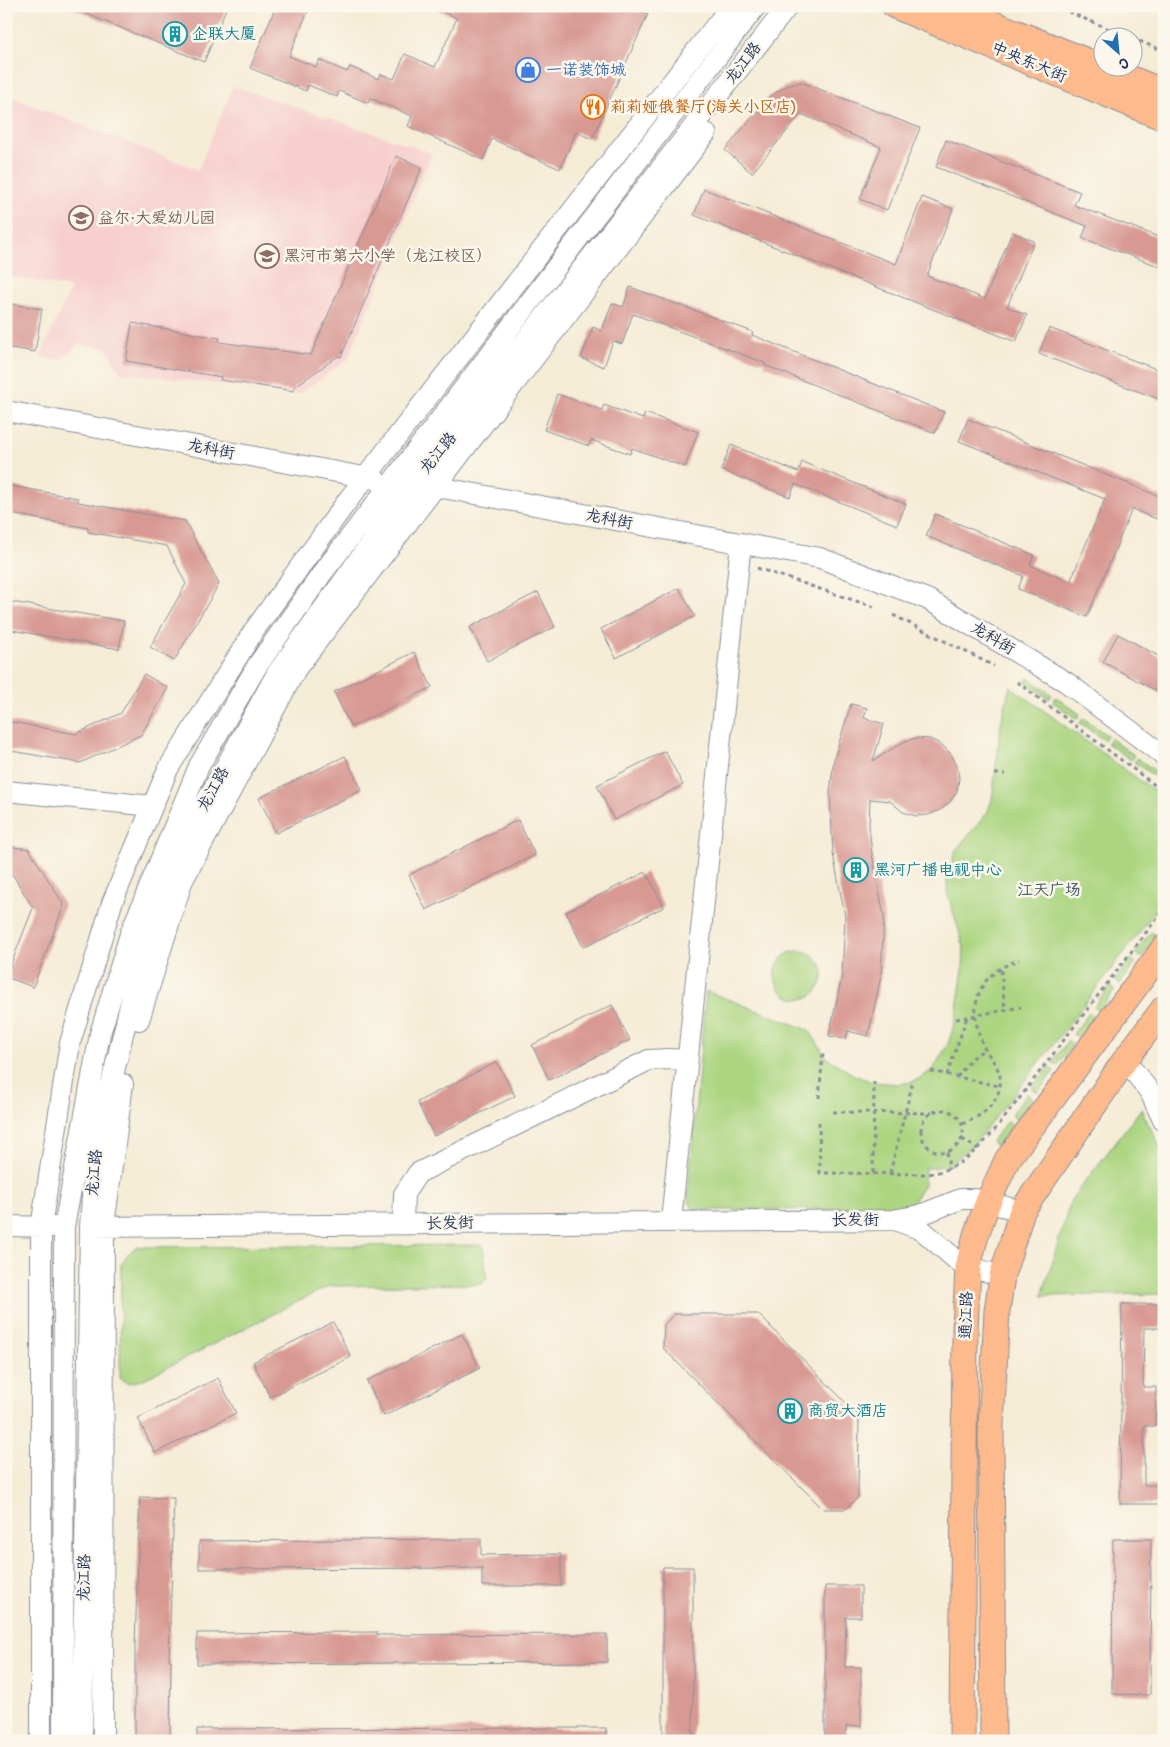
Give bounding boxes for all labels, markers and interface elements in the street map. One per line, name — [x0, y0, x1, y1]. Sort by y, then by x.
building icon: 企联大厦 — [162, 21, 188, 47]
place label: 企联大厦 — [192, 24, 256, 44]
north arrow — [1092, 28, 1142, 78]
street label: 中央东大街 — [988, 37, 1070, 87]
street label: 龙江路 — [720, 38, 766, 88]
text: С — [1116, 54, 1131, 73]
shop icon: 一诺装饰城 — [515, 57, 541, 83]
place label: 一诺装饰城 — [546, 60, 626, 80]
restaurant icon: 莉莉娅俄餐厅(海关小区店) — [580, 94, 606, 120]
place label: 莉莉娅俄餐厅(海关小区店) — [610, 97, 797, 117]
school or university icon: 益尔·大爱幼儿园 — [68, 205, 94, 231]
place label: 益尔·大爱幼儿园 — [98, 208, 215, 228]
school or university icon: 黑河市第六小学（龙江校区） — [254, 243, 280, 269]
place label: 黑河市第六小学（龙江校区） — [284, 246, 492, 266]
street label: 龙江路 — [415, 428, 461, 478]
street label: 龙科街 — [186, 435, 236, 463]
street label: 龙科街 — [584, 505, 634, 533]
street label: 龙科街 — [967, 617, 1019, 659]
street label: 龙江路 — [193, 763, 233, 815]
building icon: 黑河广播电视中心 — [843, 857, 869, 883]
place label: 黑河广播电视中心 — [874, 860, 1002, 880]
park label: 江天广场 — [1017, 880, 1081, 900]
street label: 龙江路 — [82, 1148, 106, 1198]
street label: 长发街 — [831, 1210, 879, 1230]
street label: 长发街 — [426, 1213, 474, 1233]
street label: 通江路 — [955, 1291, 977, 1339]
building icon: 商贸大酒店 — [777, 1398, 803, 1424]
place label: 商贸大酒店 — [808, 1401, 888, 1421]
street label: 龙江路 — [74, 1554, 94, 1602]

